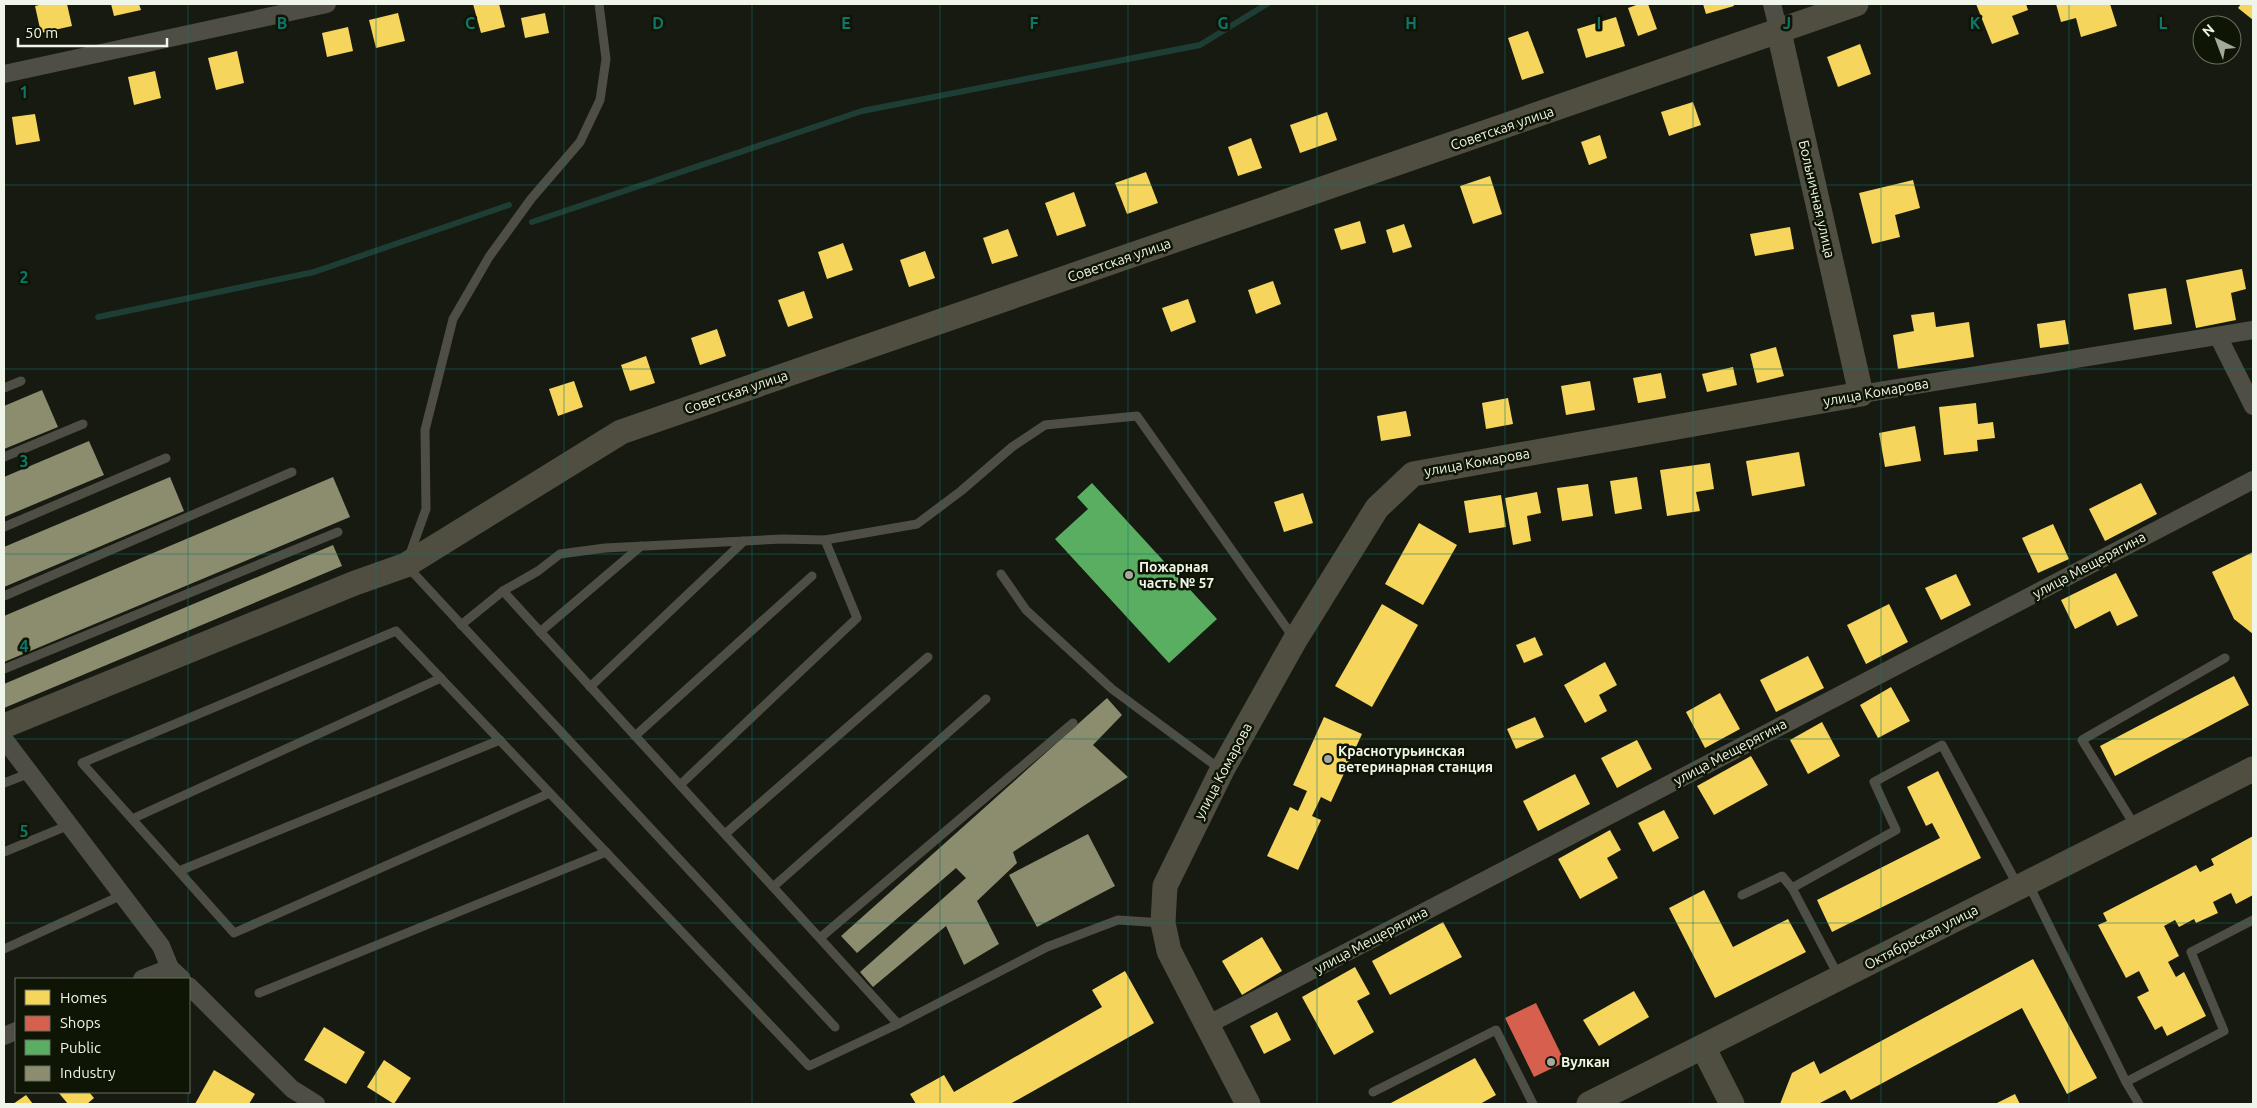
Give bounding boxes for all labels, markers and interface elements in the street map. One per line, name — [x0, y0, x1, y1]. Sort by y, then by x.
text: B — [277, 14, 287, 32]
text: C — [465, 14, 475, 32]
text: D — [652, 14, 664, 32]
text: E — [841, 14, 851, 32]
text: F — [1030, 14, 1039, 32]
text: G — [1217, 14, 1229, 32]
text: H — [1405, 14, 1417, 32]
text: I — [1597, 14, 1601, 32]
text: J — [1783, 14, 1791, 32]
text: K — [1970, 14, 1981, 32]
text: L — [2159, 14, 2168, 32]
scale bar — [18, 15, 166, 47]
north arrow — [2192, 15, 2242, 65]
text: N — [2199, 21, 2218, 40]
text: 50 m — [25, 24, 58, 41]
text: 1 — [19, 83, 29, 101]
street label: Советская улица — [1448, 103, 1556, 153]
street label: Больничная улица — [1796, 139, 1838, 259]
street label: Советская улица — [1065, 235, 1173, 285]
text: 2 — [19, 268, 29, 286]
street label: Советская улица — [682, 367, 790, 417]
street label: улица Комарова — [1822, 375, 1930, 409]
street label: улица Комарова — [1423, 445, 1531, 479]
text: 3 — [19, 452, 29, 470]
street label: улица Мещерягина — [2030, 528, 2148, 602]
place label: Пожарная часть № 57 — [1139, 559, 1214, 591]
marker: Пожарная часть № 57 — [1123, 569, 1135, 581]
text: 4 — [19, 637, 29, 655]
street label: улица Мещерягина — [1671, 715, 1789, 789]
street label: улица Комарова — [1191, 720, 1255, 822]
place label: Краснотурьинская ветеринарная станция — [1338, 743, 1493, 775]
marker: Краснотурьинская ветеринарная станция — [1322, 753, 1334, 765]
text: 5 — [19, 822, 29, 840]
street label: Октябрьская улица — [1861, 901, 1981, 973]
street label: улица Мещерягина — [1312, 903, 1430, 977]
legend — [15, 978, 190, 1093]
text: Homes — [60, 989, 107, 1006]
text: Shops — [60, 1014, 101, 1031]
text: Public — [60, 1039, 101, 1056]
place label: Вулкан — [1561, 1054, 1610, 1070]
marker: Вулкан — [1545, 1056, 1557, 1068]
text: Industry — [60, 1064, 115, 1081]

